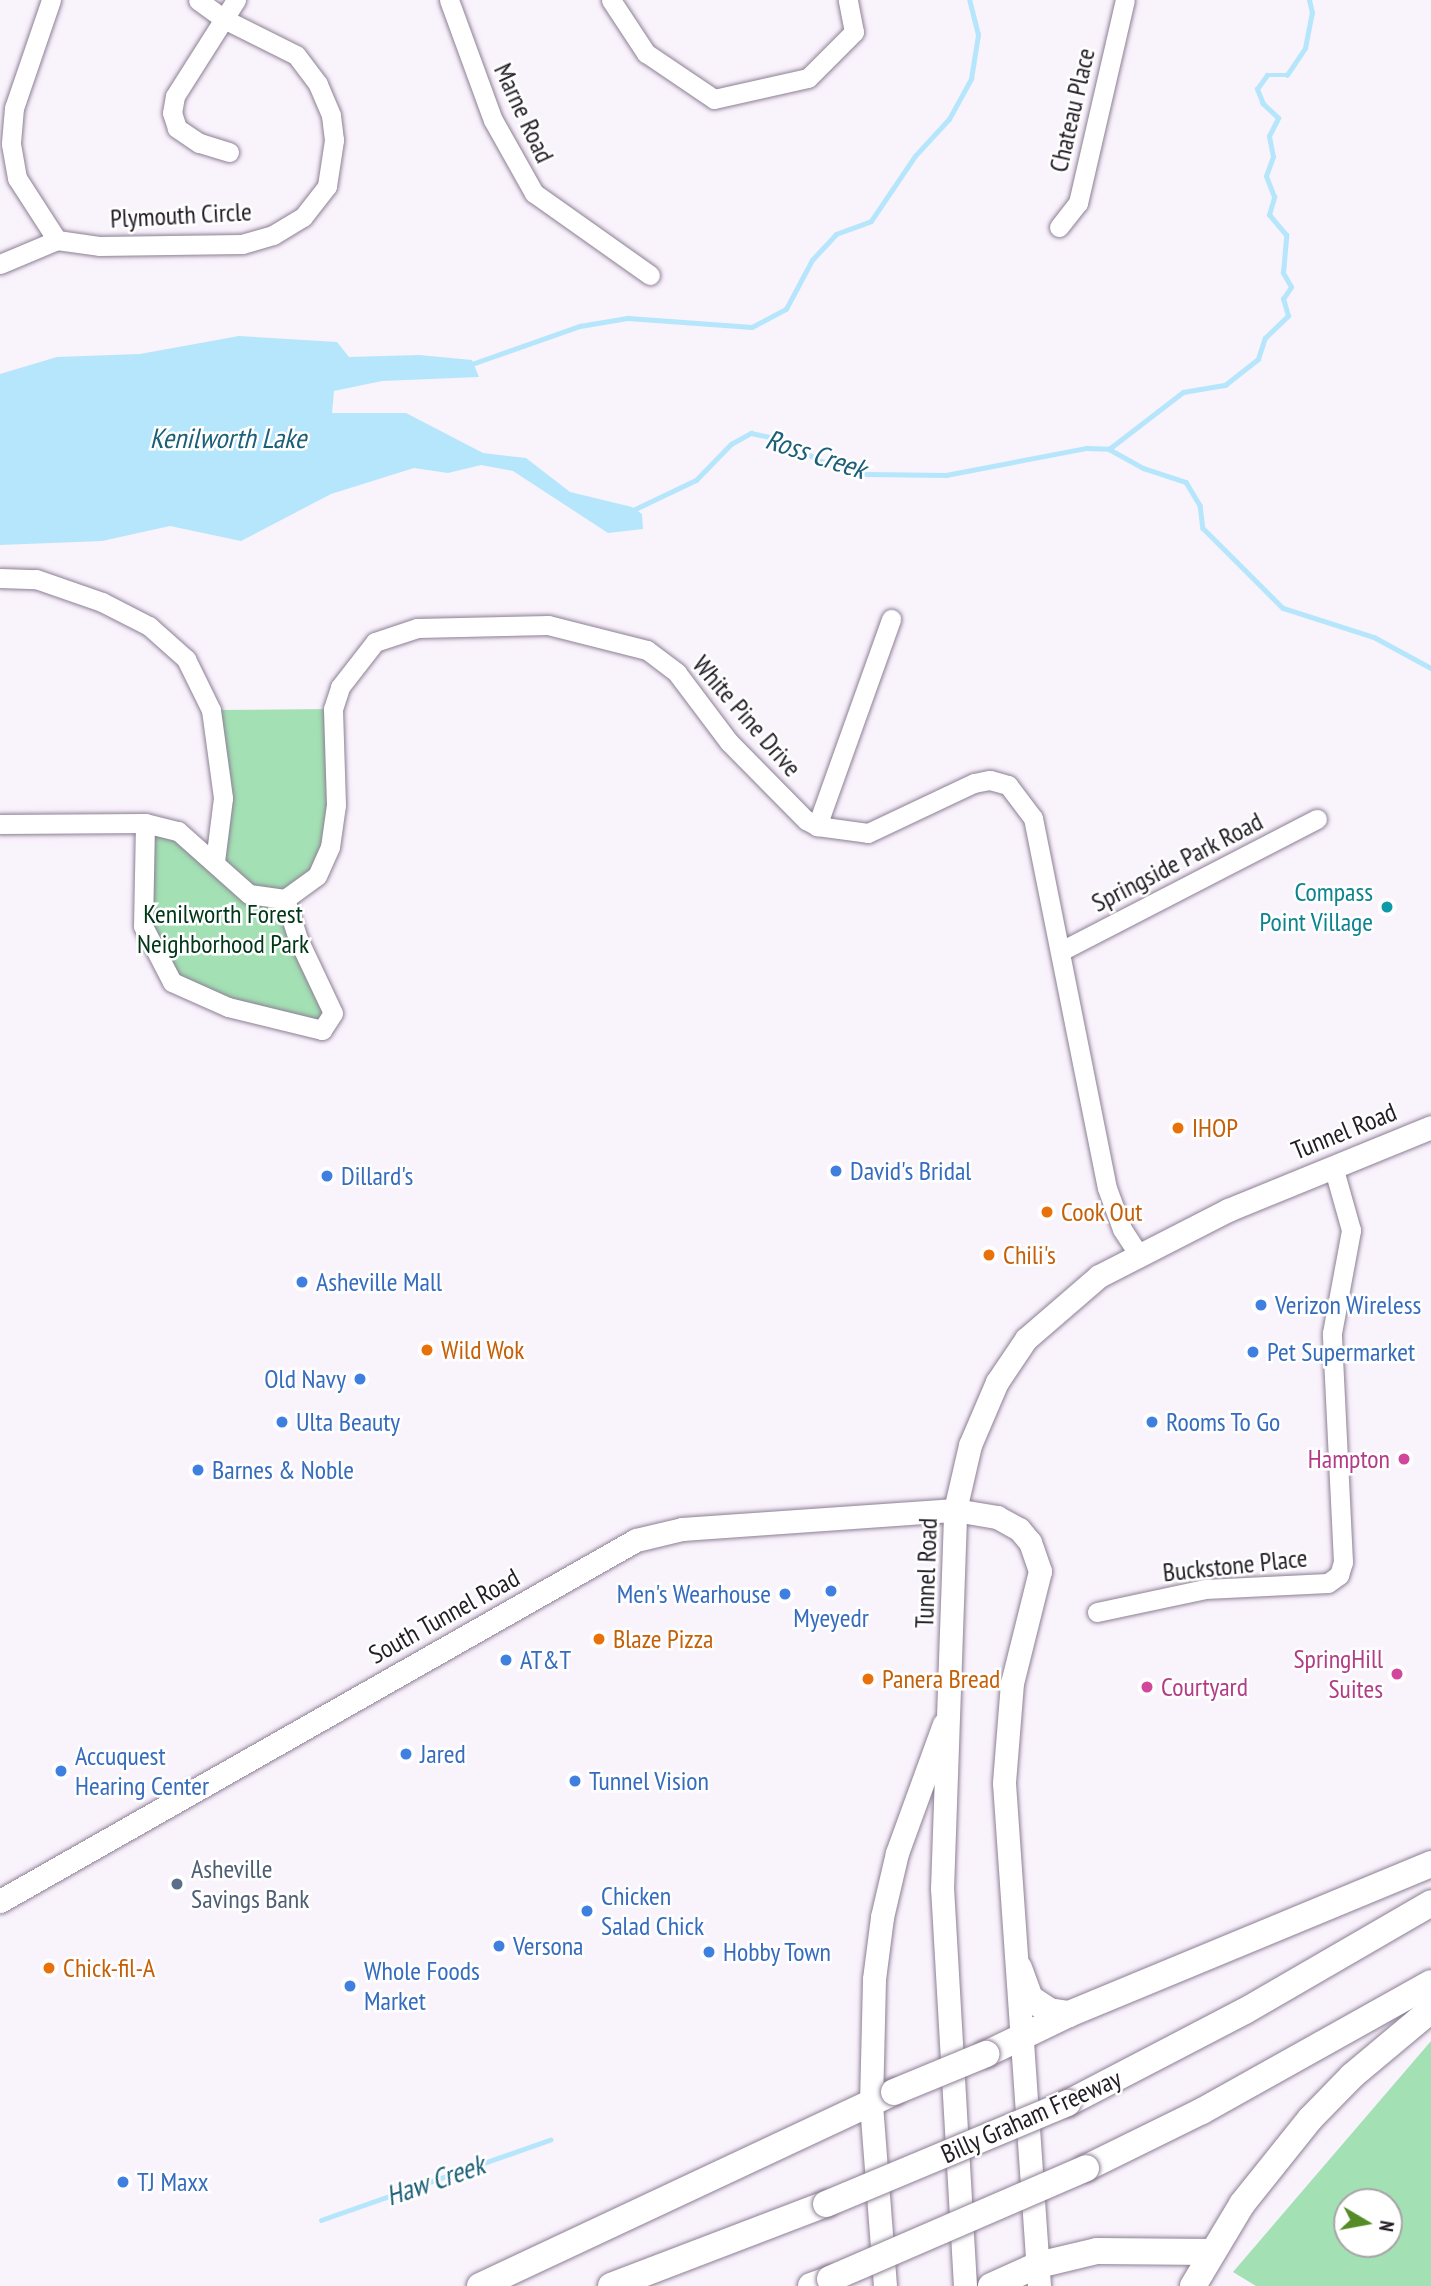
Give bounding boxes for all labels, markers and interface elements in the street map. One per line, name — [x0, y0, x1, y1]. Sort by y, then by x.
street label: Chateau Place — [1043, 45, 1101, 175]
street label: Marne Road — [487, 58, 561, 168]
street label: Plymouth Circle — [109, 196, 253, 234]
water label: Kenilworth Lake — [150, 421, 306, 455]
water label: Ross Creek — [762, 422, 870, 486]
street label: White Pine Drive — [686, 649, 808, 783]
street label: Springside Park Road — [1086, 805, 1268, 919]
place label: Compass Point Village — [1259, 876, 1373, 938]
park label: Kenilworth Forest Neighborhood Park — [137, 898, 309, 960]
marker: Compass Point Village — [1379, 899, 1395, 915]
street label: Tunnel Road — [1287, 1096, 1401, 1166]
place label: IHOP — [1192, 1112, 1238, 1144]
marker: IHOP — [1170, 1120, 1186, 1136]
place label: David's Bridal — [850, 1155, 971, 1187]
place label: Dillard's — [341, 1160, 413, 1192]
marker: David's Bridal — [828, 1163, 844, 1179]
marker: Dillard's — [319, 1168, 335, 1184]
place label: Cook Out — [1061, 1196, 1143, 1228]
marker: Cook Out — [1039, 1204, 1055, 1220]
place label: Chili's — [1003, 1239, 1056, 1271]
marker: Chili's — [981, 1247, 997, 1263]
place label: Asheville Mall — [316, 1266, 442, 1298]
marker: Asheville Mall — [294, 1274, 310, 1290]
place label: Verizon Wireless — [1275, 1289, 1422, 1321]
marker: Verizon Wireless — [1253, 1297, 1269, 1313]
place label: Wild Wok — [441, 1334, 525, 1366]
place label: Pet Supermarket — [1267, 1336, 1415, 1368]
marker: Wild Wok — [419, 1342, 435, 1358]
marker: Pet Supermarket — [1245, 1344, 1261, 1360]
place label: Old Navy — [264, 1363, 346, 1395]
marker: Old Navy — [352, 1371, 368, 1387]
place label: Ulta Beauty — [296, 1406, 400, 1438]
place label: Rooms To Go — [1166, 1406, 1281, 1438]
marker: Ulta Beauty — [274, 1414, 290, 1430]
marker: Rooms To Go — [1144, 1414, 1160, 1430]
place label: Hampton — [1308, 1443, 1390, 1475]
marker: Hampton — [1396, 1451, 1412, 1467]
place label: Barnes & Noble — [212, 1454, 354, 1486]
marker: Barnes & Noble — [190, 1462, 206, 1478]
street label: Tunnel Road — [908, 1517, 944, 1629]
street label: Buckstone Place — [1161, 1542, 1309, 1588]
street label: South Tunnel Road — [363, 1562, 525, 1670]
place label: Men's Wearhouse — [616, 1578, 771, 1610]
marker: Myeyedr — [823, 1583, 839, 1599]
marker: Men's Wearhouse — [777, 1586, 793, 1602]
place label: Myeyedr — [793, 1602, 869, 1634]
place label: Blaze Pizza — [613, 1623, 713, 1655]
marker: Blaze Pizza — [591, 1631, 607, 1647]
place label: SpringHill Suites — [1293, 1643, 1383, 1704]
place label: AT&T — [520, 1644, 571, 1676]
marker: AT&T — [498, 1652, 514, 1668]
place label: Panera Bread — [882, 1663, 1000, 1695]
marker: SpringHill Suites — [1389, 1666, 1405, 1682]
marker: Panera Bread — [860, 1671, 876, 1687]
place label: Courtyard — [1161, 1671, 1248, 1703]
marker: Courtyard — [1139, 1679, 1155, 1695]
place label: Jared — [420, 1738, 466, 1770]
place label: Accuquest Hearing Center — [75, 1740, 209, 1802]
marker: Jared — [398, 1746, 414, 1762]
marker: Accuquest Hearing Center — [53, 1763, 69, 1779]
place label: Tunnel Vision — [589, 1765, 710, 1797]
marker: Tunnel Vision — [567, 1773, 583, 1789]
place label: Asheville Savings Bank — [191, 1853, 309, 1914]
marker: Asheville Savings Bank — [169, 1876, 185, 1892]
place label: Chicken Salad Chick — [601, 1880, 704, 1941]
marker: Chicken Salad Chick — [579, 1903, 595, 1919]
place label: Versona — [513, 1930, 583, 1962]
place label: Hobby Town — [723, 1936, 832, 1968]
marker: Versona — [491, 1938, 507, 1954]
marker: Hobby Town — [701, 1944, 717, 1960]
place label: Chick-fil-A — [63, 1952, 155, 1984]
place label: Whole Foods Market — [364, 1955, 480, 2016]
marker: Chick-fil-A — [41, 1960, 57, 1976]
marker: Whole Foods Market — [342, 1978, 358, 1994]
street label: Billy Graham Freeway — [936, 2062, 1126, 2170]
water label: Haw Creek — [381, 2147, 489, 2213]
place label: TJ Maxx — [137, 2166, 208, 2198]
marker: TJ Maxx — [115, 2174, 131, 2190]
north arrow — [1333, 2188, 1403, 2258]
text: N — [1374, 2219, 1399, 2233]

